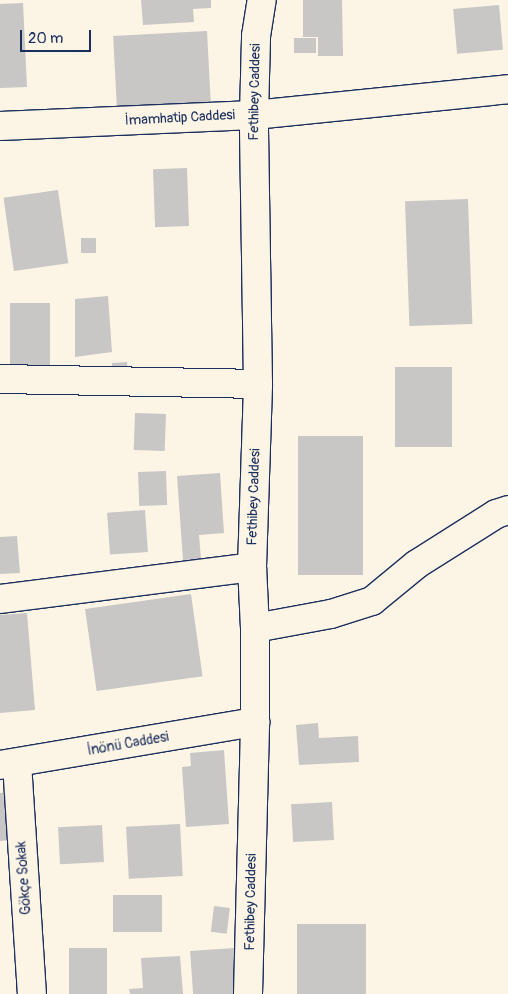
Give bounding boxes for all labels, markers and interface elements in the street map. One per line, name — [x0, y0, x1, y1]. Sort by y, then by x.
scale bar — [22, 20, 94, 52]
text: 20 m — [28, 29, 63, 48]
street label: Fethibey Caddesi — [246, 43, 264, 141]
street label: İmamhatip Caddesi — [124, 107, 236, 129]
street label: Fethibey Caddesi — [244, 448, 264, 546]
street label: İnönü Caddesi — [86, 729, 170, 759]
street label: Gökçe Sokak — [13, 841, 35, 915]
street label: Fethibey Caddesi — [242, 853, 260, 951]

